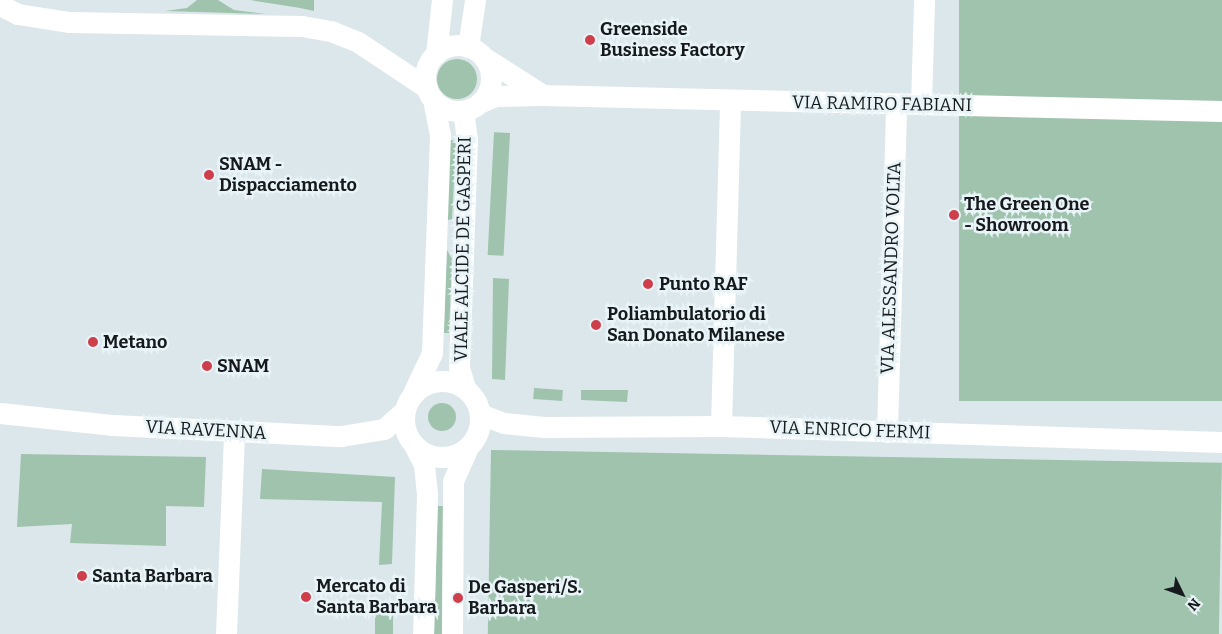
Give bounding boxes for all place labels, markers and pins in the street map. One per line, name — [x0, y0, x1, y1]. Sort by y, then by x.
place label: Greenside Business Factory — [600, 19, 745, 62]
marker: Greenside Business Factory — [584, 34, 596, 46]
place label: SNAM - Dispacciamento — [219, 154, 357, 196]
marker: SNAM - Dispacciamento — [203, 169, 215, 181]
place label: The Green One - Showroom — [964, 194, 1089, 236]
marker: The Green One - Showroom — [948, 209, 960, 221]
place label: Punto RAF — [659, 273, 748, 295]
marker: Punto RAF — [641, 277, 655, 291]
place label: Poliambulatorio di San Donato Milanese — [607, 304, 785, 346]
marker: Poliambulatorio di San Donato Milanese — [589, 318, 603, 332]
place label: Metano — [103, 331, 167, 353]
marker: Metano — [87, 336, 99, 348]
place label: SNAM — [217, 355, 269, 377]
marker: SNAM — [201, 360, 213, 372]
place label: Santa Barbara — [92, 565, 213, 587]
marker: Santa Barbara — [76, 570, 88, 582]
place label: Mercato di Santa Barbara — [316, 576, 437, 618]
place label: De Gasperi/S. Barbara — [468, 577, 582, 620]
marker: Mercato di Santa Barbara — [300, 591, 312, 603]
marker: De Gasperi/S. Barbara — [452, 592, 464, 604]

